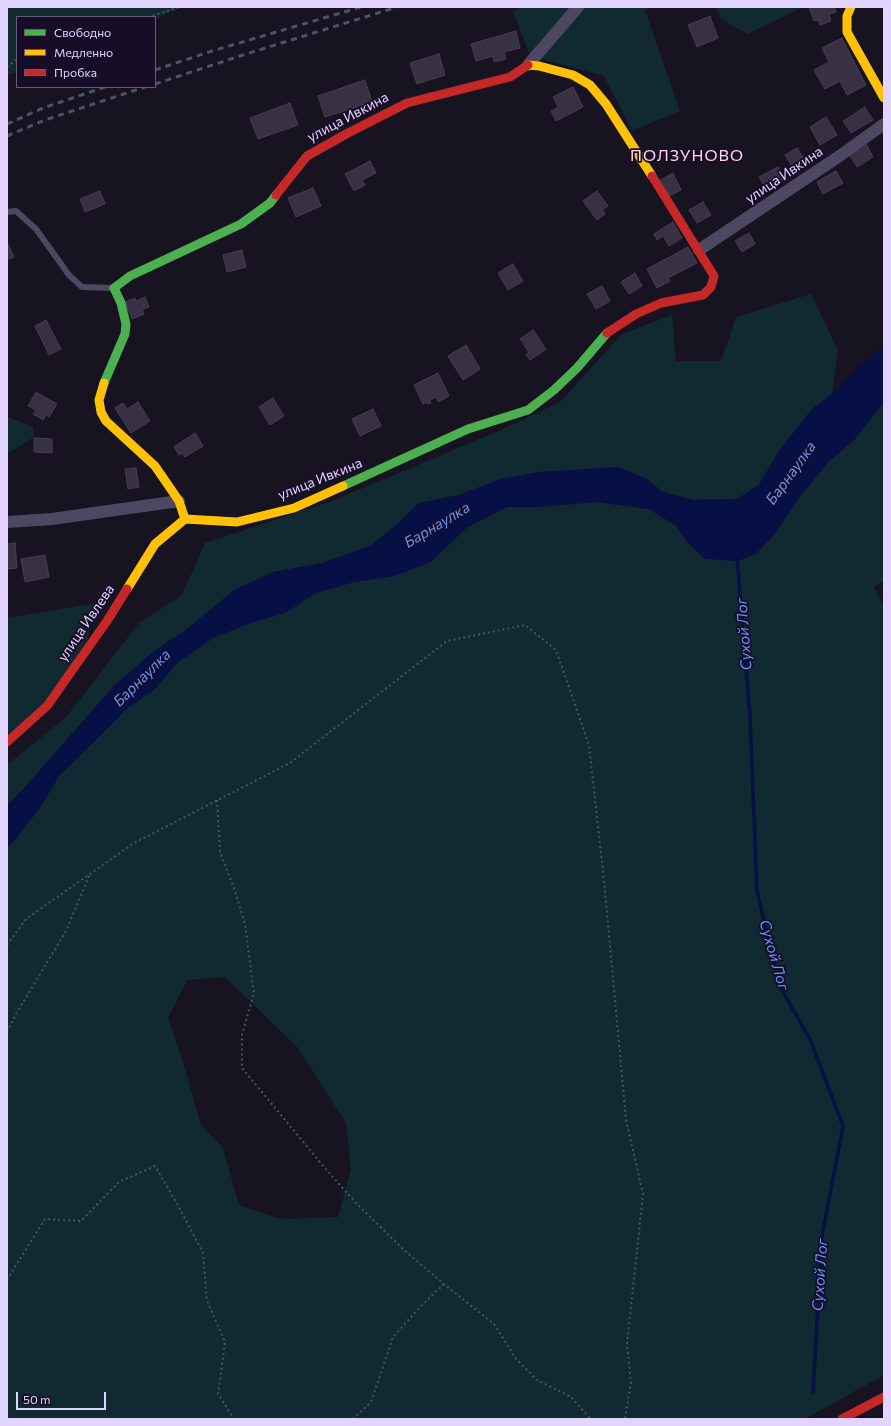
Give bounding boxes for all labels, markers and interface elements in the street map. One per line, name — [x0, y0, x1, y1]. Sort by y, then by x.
legend — [16, 16, 156, 88]
text: Свободно — [54, 25, 111, 39]
text: Медленно — [54, 45, 113, 59]
text: Пробка — [54, 65, 97, 79]
street label: улица Ивкина — [304, 89, 392, 145]
street label: улица Ивкина — [742, 143, 826, 207]
district label: ПОЛЗУНОВО — [630, 146, 744, 166]
water label: Барнаулка — [762, 438, 820, 508]
street label: улица Ивкина — [275, 454, 365, 504]
water label: Барнаулка — [401, 498, 473, 552]
street label: улица Ивлева — [54, 581, 118, 665]
water label: Сухой Лог — [732, 597, 756, 671]
water label: Барнаулка — [110, 646, 174, 710]
water label: Сухой Лог — [755, 918, 793, 992]
water label: Сухой Лог — [808, 1238, 832, 1312]
scale bar — [18, 1384, 108, 1410]
text: 50 m — [23, 1392, 51, 1406]

